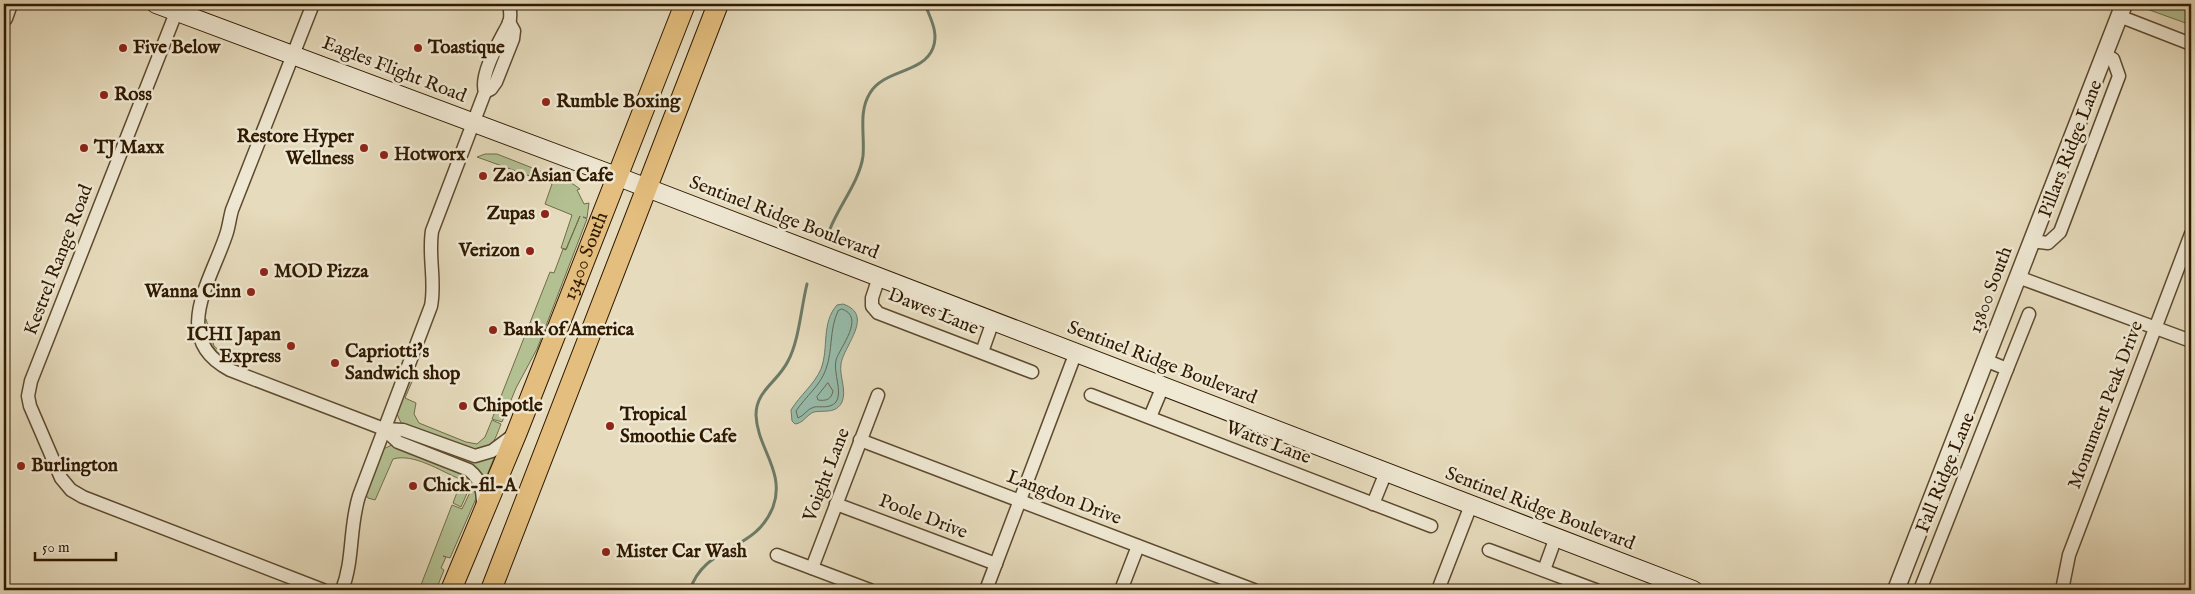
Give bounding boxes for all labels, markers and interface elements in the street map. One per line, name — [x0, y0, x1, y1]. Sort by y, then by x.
street label: Eagles Flight Road — [318, 31, 470, 109]
place label: Five Below — [133, 36, 222, 60]
place label: Toastique — [427, 36, 505, 60]
marker: Five Below — [117, 42, 129, 54]
marker: Toastique — [412, 42, 424, 54]
street label: Pillars Ridge Lane — [2034, 76, 2108, 221]
place label: Ross — [114, 83, 152, 107]
marker: Ross — [98, 89, 110, 101]
place label: Rumble Boxing — [556, 90, 681, 114]
marker: Rumble Boxing — [540, 96, 552, 108]
place label: Restore Hyper Wellness — [236, 125, 355, 171]
place label: TJ Maxx — [93, 136, 165, 160]
marker: TJ Maxx — [78, 142, 90, 154]
marker: Restore Hyper Wellness — [358, 142, 370, 154]
place label: Hotworx — [394, 143, 466, 167]
marker: Hotworx — [378, 149, 390, 161]
place label: Zao Asian Cafe — [493, 164, 614, 188]
marker: Zao Asian Cafe — [477, 170, 489, 182]
street label: Sentinel Ridge Boulevard — [686, 171, 883, 266]
street label: Kestrel Range Road — [19, 180, 99, 339]
place label: Zupas — [487, 202, 535, 226]
marker: Zupas — [539, 208, 551, 220]
street label: 13400 South — [558, 209, 614, 304]
place label: Verizon — [458, 239, 520, 263]
street label: 13800 South — [1964, 243, 2018, 337]
marker: Verizon — [524, 245, 536, 257]
place label: MOD Pizza — [274, 260, 369, 284]
marker: MOD Pizza — [258, 266, 270, 278]
place label: Wanna Cinn — [143, 280, 241, 304]
street label: Dawes Lane — [884, 283, 982, 341]
marker: Wanna Cinn — [245, 286, 257, 298]
street label: Sentinel Ridge Boulevard — [1064, 316, 1261, 411]
street label: Monument Peak Drive — [2063, 317, 2149, 492]
place label: Bank of America — [503, 318, 635, 342]
place label: ICHI Japan Express — [187, 323, 281, 369]
marker: Bank of America — [487, 324, 499, 336]
marker: ICHI Japan Express — [285, 340, 297, 352]
place label: Capriotti's Sandwich shop — [345, 340, 461, 386]
marker: Capriotti's Sandwich shop — [329, 357, 341, 369]
place label: Chipotle — [473, 394, 543, 418]
marker: Chipotle — [457, 400, 469, 412]
place label: Tropical Smoothie Cafe — [619, 403, 737, 449]
street label: Fall Ridge Lane — [1911, 409, 1981, 537]
street label: Watts Lane — [1222, 416, 1314, 470]
marker: Tropical Smoothie Cafe — [604, 420, 616, 432]
street label: Voight Lane — [798, 425, 856, 526]
place label: Burlington — [31, 454, 118, 478]
marker: Burlington — [15, 460, 27, 472]
street label: Sentinel Ridge Boulevard — [1442, 462, 1639, 557]
street label: Langdon Drive — [1003, 465, 1125, 531]
place label: Chick-fil-A — [423, 474, 518, 498]
marker: Chick-fil-A — [407, 480, 419, 492]
street label: Poole Drive — [875, 489, 971, 545]
scale bar — [35, 529, 116, 561]
text: 50 m — [42, 538, 70, 557]
place label: Mister Car Wash — [616, 540, 748, 564]
marker: Mister Car Wash — [600, 546, 612, 558]

